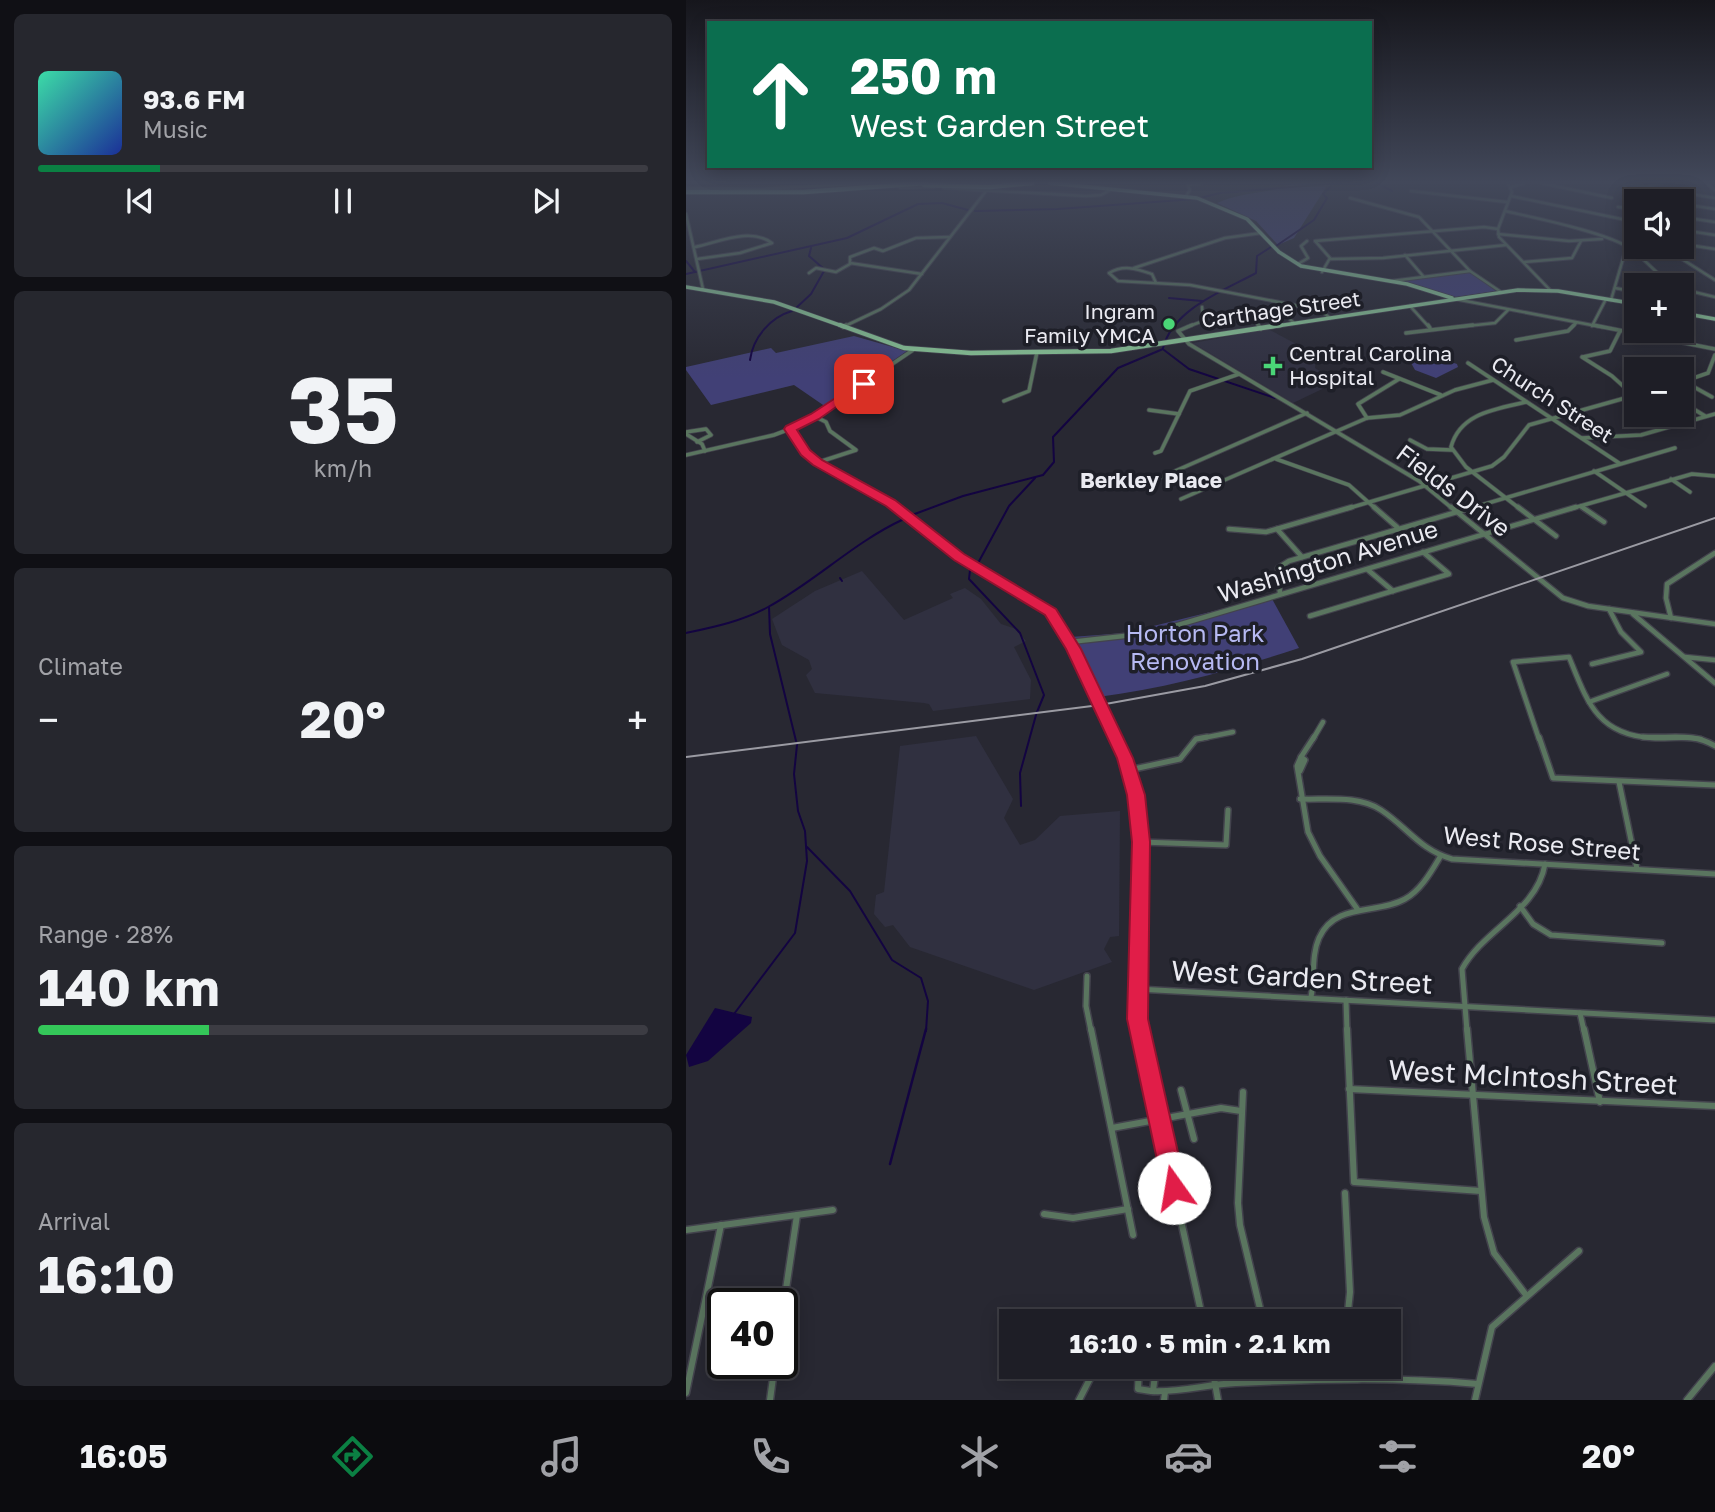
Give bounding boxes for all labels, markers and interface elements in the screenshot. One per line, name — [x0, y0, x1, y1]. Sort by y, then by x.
text: 250 m — [850, 46, 997, 105]
icon: ahead — [735, 49, 826, 140]
text: 93.6 FM — [143, 84, 245, 115]
text: West Garden Street — [850, 106, 1149, 144]
text: Music — [143, 115, 208, 143]
icon: previous — [121, 182, 159, 220]
icon: pause — [324, 182, 362, 220]
icon: next — [527, 182, 565, 220]
map controls — [1624, 189, 1694, 427]
button: sound — [1624, 189, 1694, 259]
button: + — [1624, 273, 1694, 343]
street label: Carthage Street — [1200, 285, 1362, 333]
place label: Ingram Family YMCA — [1024, 298, 1155, 348]
marker: Ingram Family YMCA — [1161, 316, 1177, 332]
place label: Central Carolina Hospital — [1289, 340, 1452, 390]
street label: Church Street — [1487, 350, 1618, 448]
text: 35 — [287, 354, 399, 463]
pin — [834, 354, 894, 414]
marker: Central Carolina Hospital — [1263, 356, 1283, 376]
button: − — [1624, 357, 1694, 427]
icon: arrive — [845, 365, 883, 403]
street label: Fields Drive — [1391, 438, 1517, 542]
text: km/h — [314, 454, 372, 482]
district label: Berkley Place — [1080, 467, 1222, 493]
street label: Washington Avenue — [1214, 513, 1441, 608]
park label: Horton Park Renovation — [1125, 618, 1265, 675]
text: Climate — [38, 652, 123, 680]
text: 20° — [300, 687, 386, 749]
text: − — [38, 697, 59, 742]
text: + — [627, 697, 648, 742]
street label: West Rose Street — [1442, 819, 1642, 866]
text: Range · 28% — [38, 920, 173, 948]
street label: West Garden Street — [1170, 953, 1434, 1000]
text: 140 km — [38, 955, 220, 1017]
street label: West McIntosh Street — [1387, 1052, 1679, 1101]
position arrow — [1137, 1151, 1211, 1225]
text: Arrival — [38, 1207, 110, 1235]
text: 16:10 — [38, 1242, 175, 1304]
speed limit sign: 40 — [707, 1288, 798, 1379]
text: 16:10 · 5 min · 2.1 km — [1069, 1328, 1331, 1359]
icon: directions — [328, 1432, 377, 1481]
icon: music — [537, 1432, 586, 1481]
icon: phone — [746, 1432, 795, 1481]
icon: climate — [955, 1432, 1004, 1481]
icon: car — [1164, 1432, 1213, 1481]
icon: filters — [1373, 1432, 1422, 1481]
text: 16:05 — [80, 1437, 167, 1475]
text: 20° — [1582, 1437, 1635, 1475]

